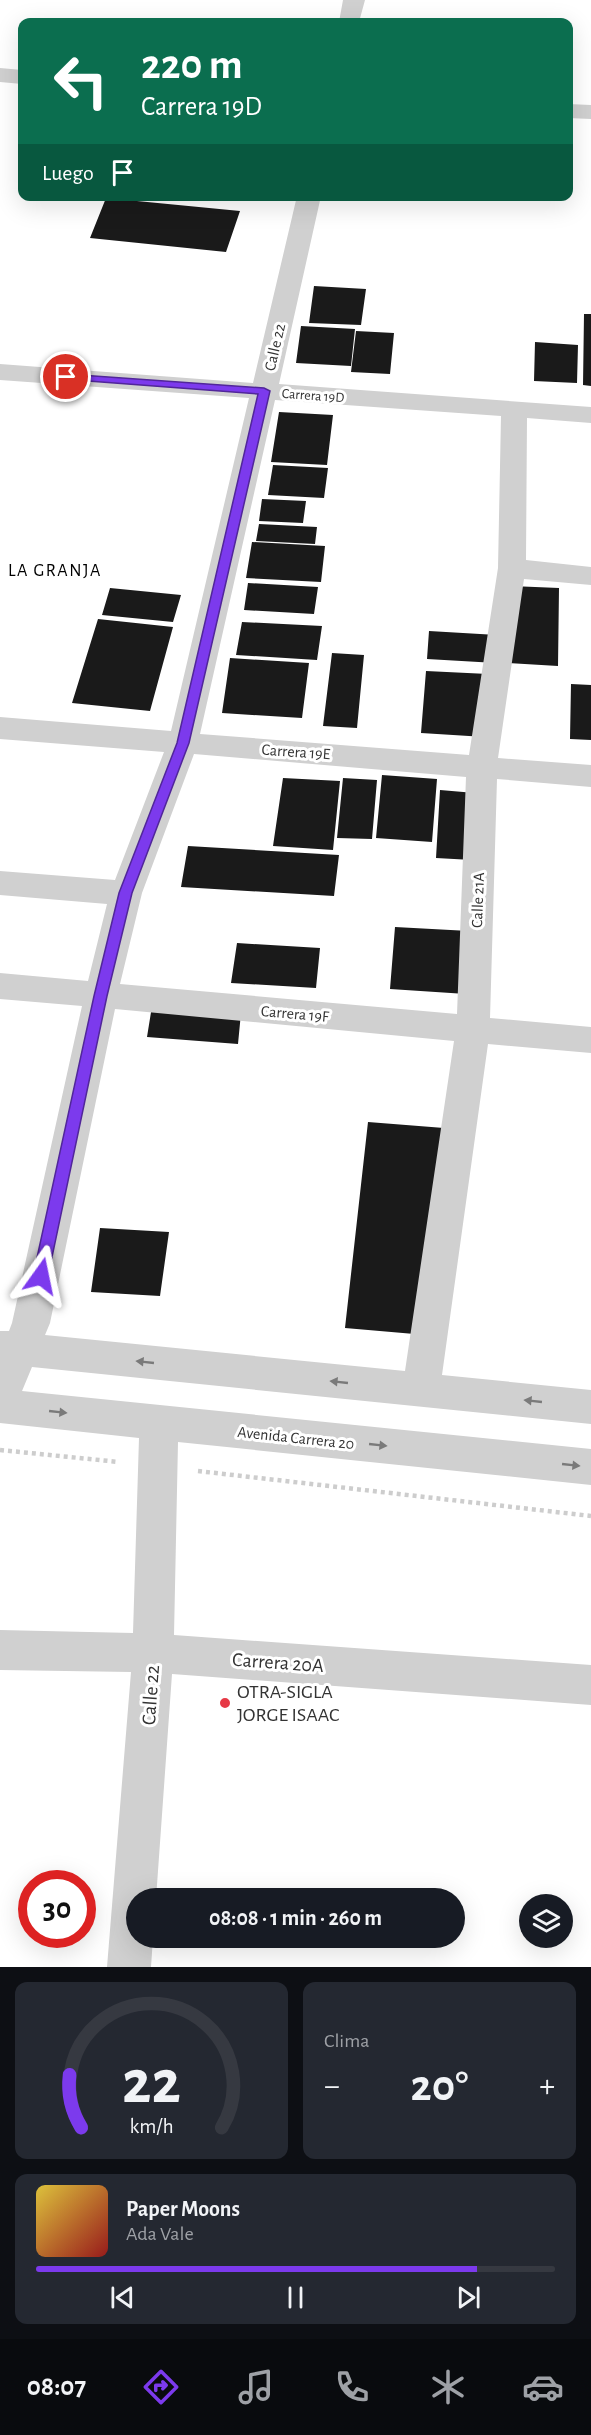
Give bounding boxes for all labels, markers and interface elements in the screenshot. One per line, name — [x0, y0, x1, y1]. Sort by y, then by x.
icon: left — [42, 42, 120, 120]
text: 220 m — [141, 44, 243, 86]
text: Carrera 19D — [141, 93, 262, 120]
icon: arrive — [106, 156, 139, 189]
text: Luego — [42, 162, 94, 184]
street label: Calle 22 — [262, 322, 288, 373]
pin — [40, 351, 91, 402]
icon: arrive — [49, 360, 82, 393]
street label: Carrera 19D — [281, 387, 345, 405]
district label: LA GRANJA — [8, 562, 102, 580]
street label: Carrera 19E — [261, 742, 331, 762]
street label: Calle 21A — [469, 872, 487, 928]
street label: Carrera 19F — [260, 1003, 331, 1025]
position arrow — [9, 1244, 73, 1308]
one-way arrow — [135, 1357, 154, 1367]
one-way arrow — [329, 1377, 348, 1386]
one-way arrow — [523, 1396, 542, 1406]
one-way arrow — [49, 1407, 68, 1417]
street label: Avenida Carrera 20 — [237, 1424, 355, 1452]
one-way arrow — [368, 1440, 387, 1450]
one-way arrow — [562, 1460, 581, 1470]
street label: Carrera 20A — [232, 1650, 325, 1676]
street label: Calle 22 — [139, 1664, 163, 1726]
place label: OTRA-SIGLA JORGE ISAAC — [237, 1682, 339, 1725]
marker: OTRA-SIGLA JORGE ISAAC — [218, 1696, 232, 1710]
speed limit sign: 30 — [18, 1870, 96, 1948]
map controls — [519, 1894, 573, 1948]
button: layers — [519, 1894, 573, 1948]
text: 08:08 · 1 min · 260 m — [209, 1907, 382, 1929]
text: Clima — [324, 2031, 369, 2051]
text: 22 — [122, 2052, 181, 2114]
text: 20° — [411, 2064, 468, 2109]
text: − — [324, 2070, 340, 2103]
text: + — [539, 2070, 555, 2103]
text: km/h — [129, 2116, 174, 2137]
text: Paper Moons — [126, 2198, 240, 2220]
text: Ada Vale — [126, 2224, 194, 2244]
icon: previous — [106, 2281, 139, 2314]
icon: pause — [279, 2281, 312, 2314]
icon: next — [452, 2281, 485, 2314]
icon: directions — [140, 2366, 182, 2408]
icon: music — [235, 2366, 277, 2408]
icon: phone — [331, 2366, 373, 2408]
icon: climate — [427, 2366, 469, 2408]
icon: car — [522, 2366, 564, 2408]
text: 08:07 — [27, 2373, 86, 2400]

